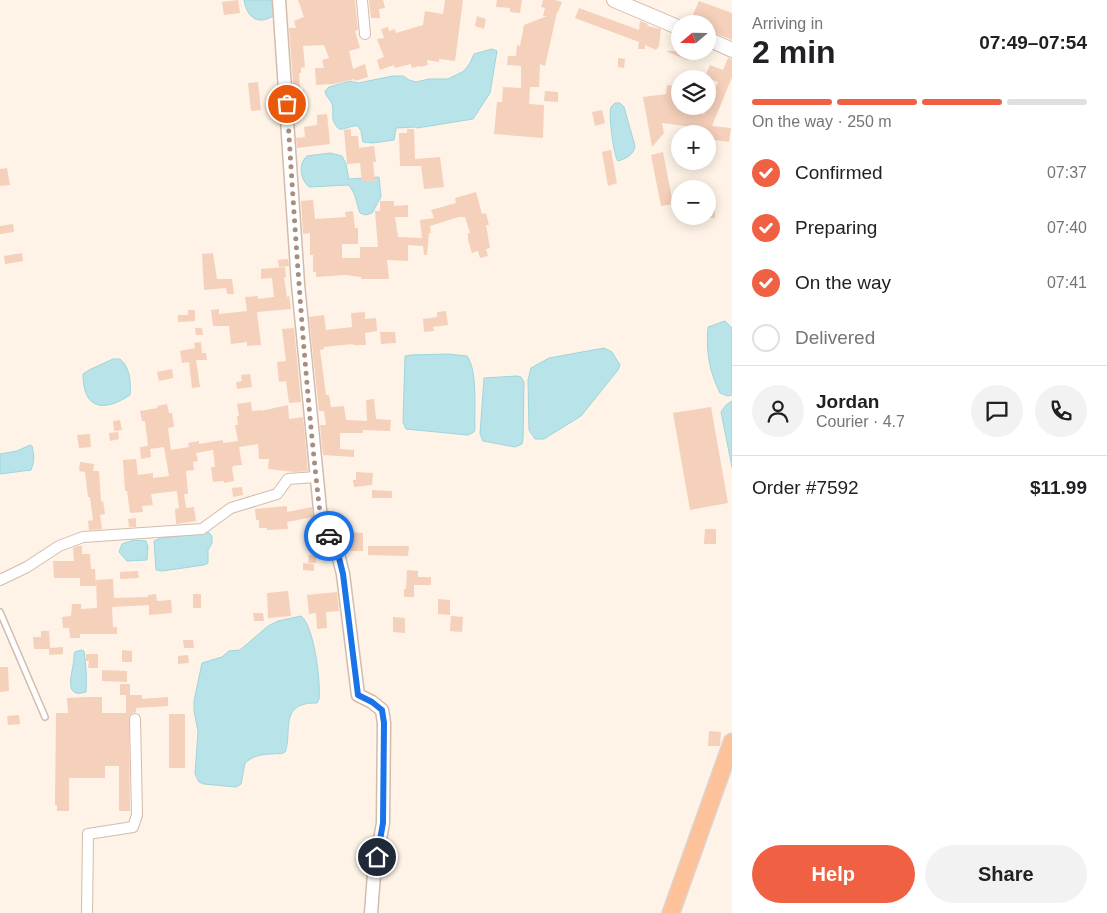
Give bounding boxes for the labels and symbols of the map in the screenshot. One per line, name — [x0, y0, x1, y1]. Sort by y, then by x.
north arrow — [671, 15, 716, 60]
pin — [266, 83, 308, 125]
courier — [304, 511, 354, 561]
pin — [356, 836, 398, 878]

